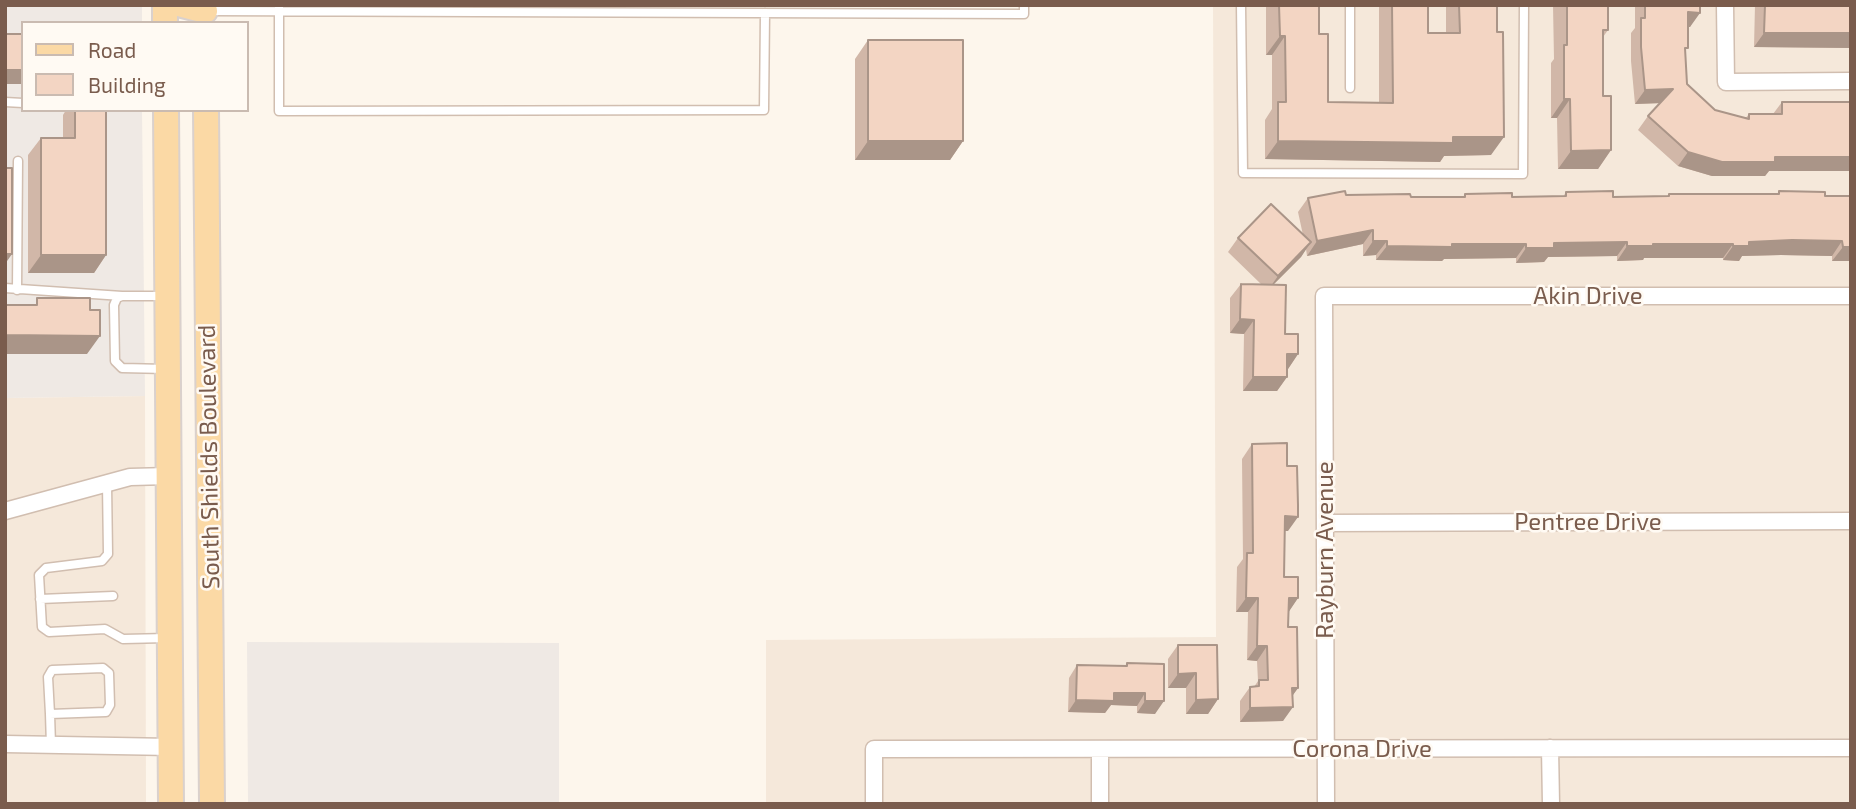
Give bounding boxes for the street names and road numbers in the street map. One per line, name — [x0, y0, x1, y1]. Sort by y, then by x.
street label: Akin Drive — [1533, 282, 1643, 310]
street label: South Shields Boulevard — [192, 324, 226, 590]
street label: Rayburn Avenue — [1311, 461, 1339, 639]
street label: Pentree Drive — [1514, 508, 1662, 536]
street label: Corona Drive — [1292, 735, 1432, 763]

